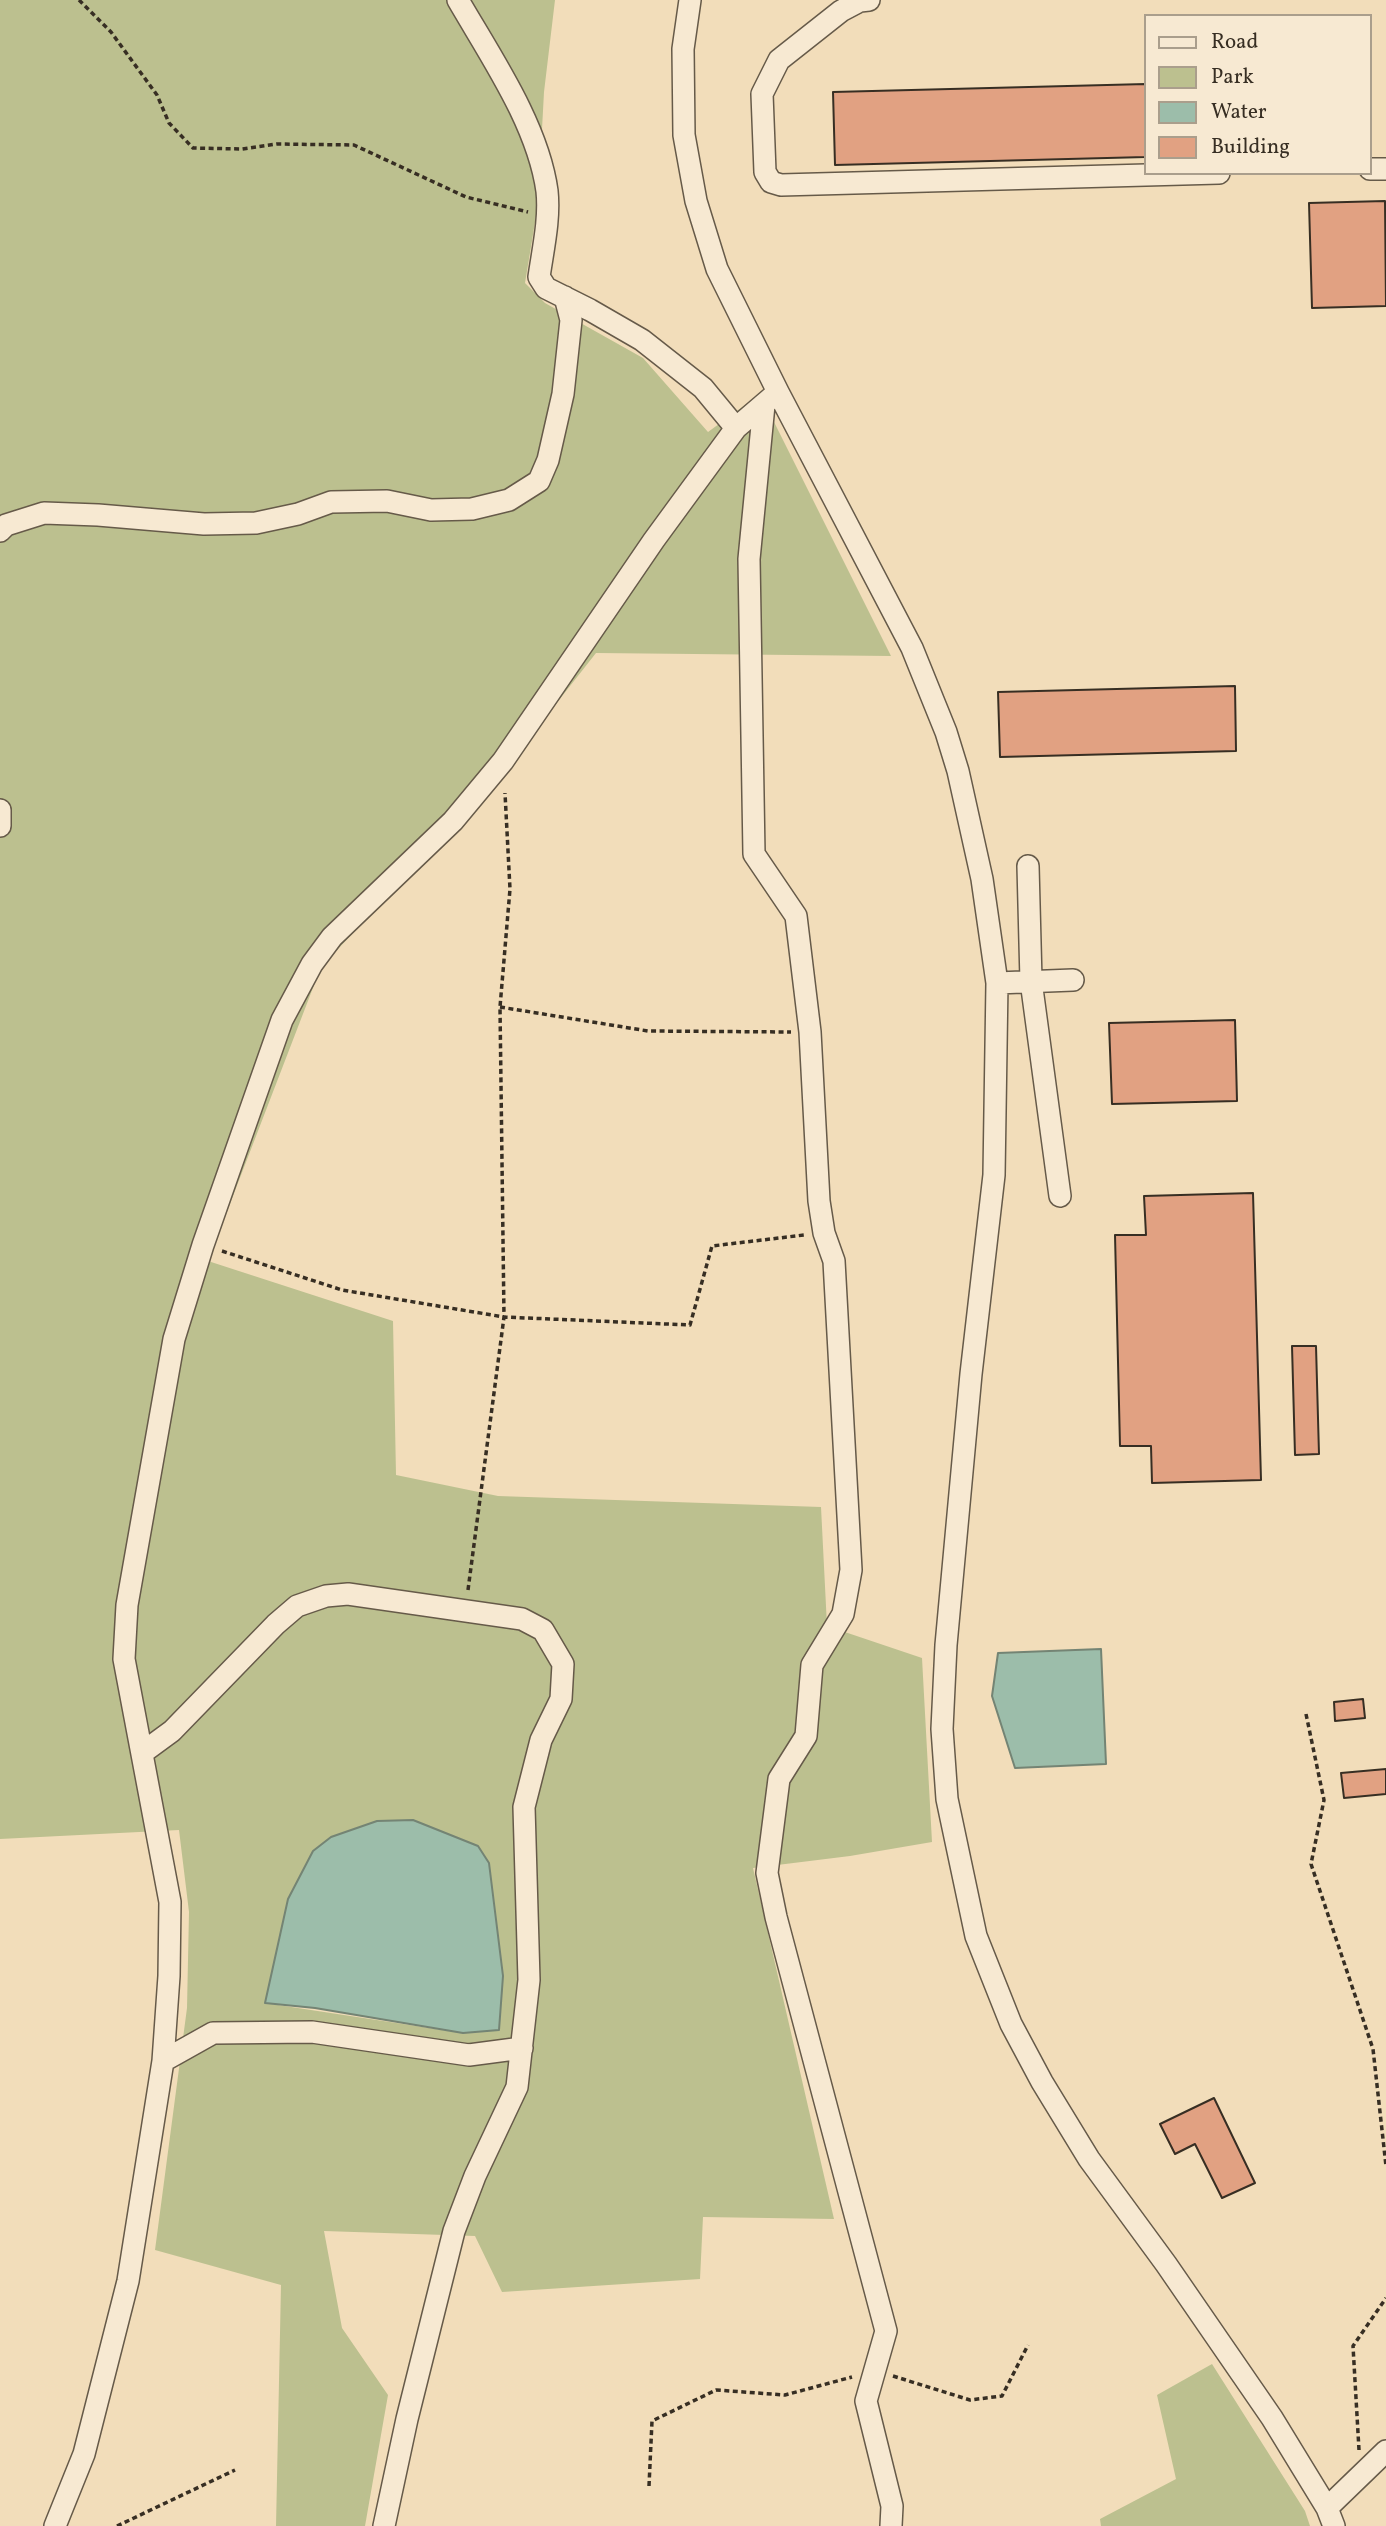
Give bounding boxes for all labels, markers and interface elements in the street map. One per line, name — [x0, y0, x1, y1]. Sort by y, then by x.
legend — [1144, 14, 1372, 175]
text: Road — [1211, 28, 1258, 57]
text: Park — [1211, 63, 1254, 92]
text: Water — [1211, 98, 1267, 127]
text: Building — [1211, 133, 1290, 162]

